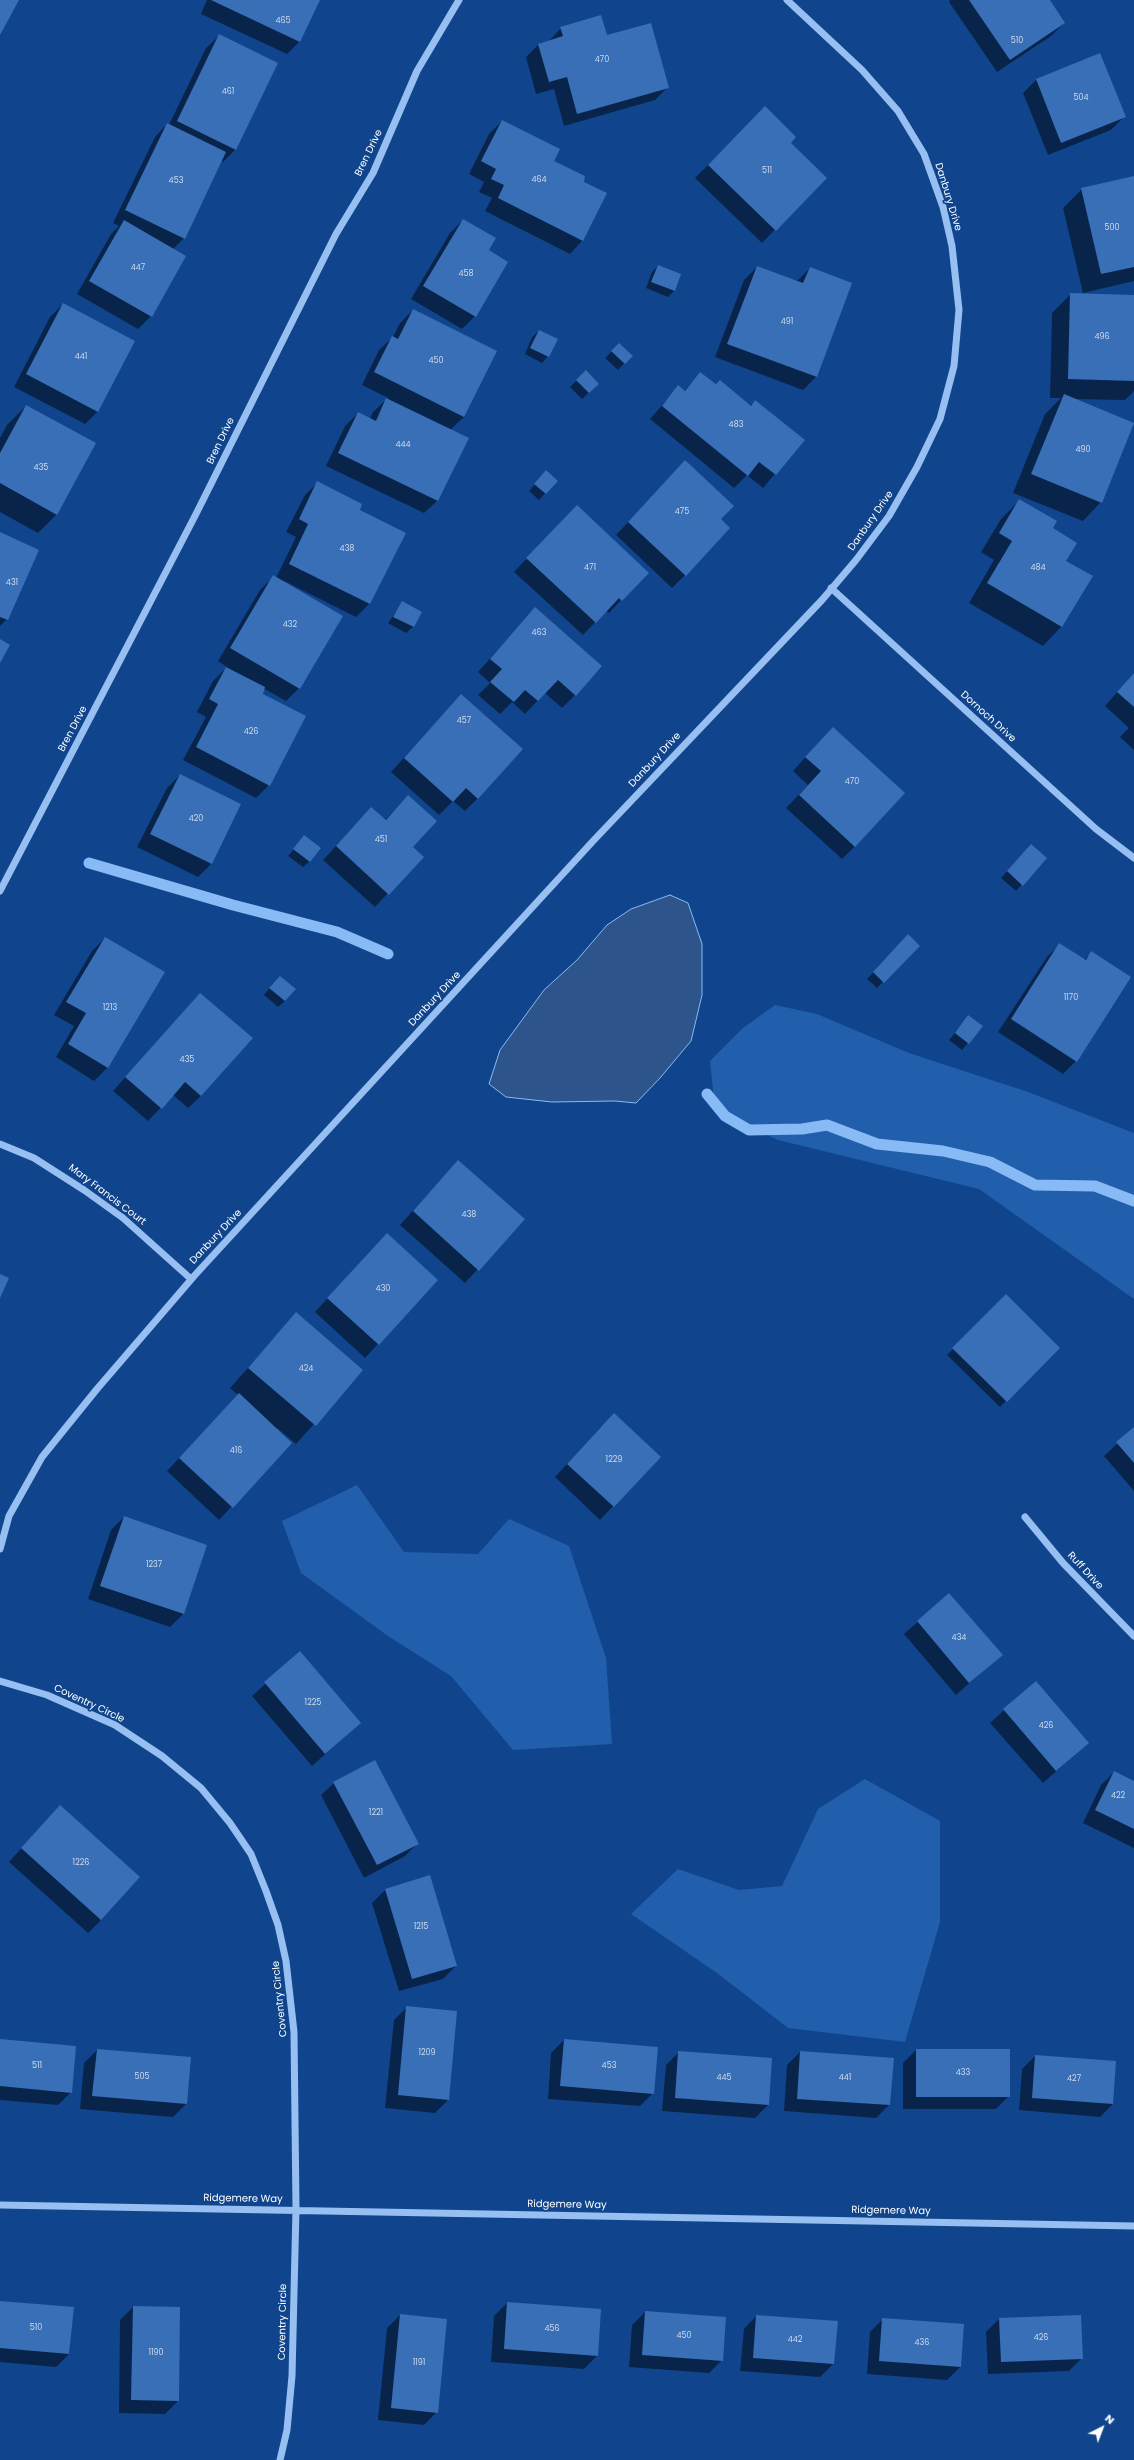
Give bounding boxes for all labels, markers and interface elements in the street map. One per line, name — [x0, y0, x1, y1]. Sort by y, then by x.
house number: 465 — [275, 16, 291, 26]
house number: 510 — [1011, 36, 1023, 46]
house number: 470 — [595, 55, 609, 65]
house number: 461 — [222, 87, 234, 97]
house number: 504 — [1073, 93, 1089, 103]
street label: Bren Drive — [353, 128, 385, 178]
street label: Danbury Drive — [932, 162, 964, 232]
house number: 511 — [762, 166, 772, 176]
house number: 464 — [531, 175, 547, 185]
house number: 453 — [169, 176, 183, 186]
house number: 500 — [1104, 223, 1120, 233]
house number: 447 — [131, 263, 145, 273]
house number: 458 — [458, 269, 474, 279]
house number: 491 — [781, 317, 793, 327]
house number: 496 — [1094, 332, 1110, 342]
house number: 441 — [75, 352, 87, 362]
house number: 450 — [428, 356, 444, 366]
street label: Bren Drive — [205, 416, 237, 466]
house number: 483 — [729, 420, 743, 430]
house number: 444 — [395, 440, 411, 450]
house number: 490 — [1075, 445, 1091, 455]
house number: 435 — [34, 463, 48, 473]
street label: Danbury Drive — [846, 489, 896, 553]
house number: 475 — [675, 507, 689, 517]
house number: 438 — [340, 544, 354, 554]
house number: 471 — [584, 563, 596, 573]
house number: 484 — [1030, 563, 1046, 573]
house number: 431 — [6, 578, 18, 588]
house number: 432 — [283, 620, 297, 630]
house number: 463 — [532, 628, 546, 638]
street label: Dornoch Drive — [958, 689, 1018, 745]
street label: Bren Drive — [56, 704, 90, 754]
house number: 457 — [457, 716, 471, 726]
house number: 426 — [244, 727, 258, 737]
street label: Danbury Drive — [627, 730, 683, 790]
house number: 470 — [845, 777, 859, 787]
house number: 420 — [189, 814, 203, 824]
house number: 451 — [375, 835, 387, 845]
street label: Danbury Drive — [407, 969, 463, 1029]
house number: 1170 — [1064, 993, 1078, 1003]
house number: 1213 — [103, 1003, 117, 1013]
house number: 435 — [180, 1055, 194, 1065]
street label: Mary Francis Court — [66, 1162, 148, 1228]
street label: Danbury Drive — [188, 1207, 244, 1267]
house number: 438 — [462, 1210, 476, 1220]
house number: 430 — [376, 1284, 390, 1294]
house number: 424 — [299, 1364, 313, 1374]
house number: 416 — [230, 1446, 242, 1456]
house number: 1229 — [606, 1455, 622, 1465]
street label: Ruff Drive — [1065, 1550, 1105, 1592]
house number: 1237 — [146, 1560, 162, 1570]
house number: 434 — [952, 1633, 966, 1643]
street label: Coventry Circle — [52, 1682, 126, 1726]
house number: 1225 — [305, 1698, 321, 1708]
house number: 426 — [1039, 1721, 1053, 1731]
house number: 422 — [1111, 1791, 1125, 1801]
house number: 1221 — [369, 1808, 383, 1818]
house number: 1226 — [73, 1858, 89, 1868]
house number: 1215 — [414, 1922, 428, 1932]
street label: Coventry Circle — [270, 1960, 290, 2038]
house number: 1209 — [418, 2048, 436, 2058]
house number: 511 — [32, 2061, 42, 2071]
house number: 453 — [602, 2061, 616, 2071]
house number: 433 — [956, 2068, 970, 2078]
house number: 505 — [134, 2072, 150, 2082]
house number: 445 — [716, 2073, 732, 2083]
house number: 441 — [839, 2073, 851, 2083]
house number: 427 — [1067, 2074, 1081, 2084]
street label: Ridgemere Way — [203, 2192, 283, 2206]
street label: Ridgemere Way — [527, 2198, 607, 2212]
street label: Ridgemere Way — [851, 2204, 931, 2218]
street label: Coventry Circle — [276, 2284, 290, 2360]
house number: 510 — [30, 2323, 42, 2333]
house number: 456 — [544, 2324, 560, 2334]
house number: 450 — [676, 2331, 692, 2341]
house number: 426 — [1034, 2333, 1048, 2343]
house number: 442 — [788, 2335, 802, 2345]
house number: 436 — [915, 2338, 929, 2348]
house number: 1190 — [148, 2348, 164, 2358]
house number: 1191 — [413, 2358, 425, 2368]
north arrow — [1082, 2408, 1122, 2448]
text: N — [1102, 2410, 1118, 2428]

